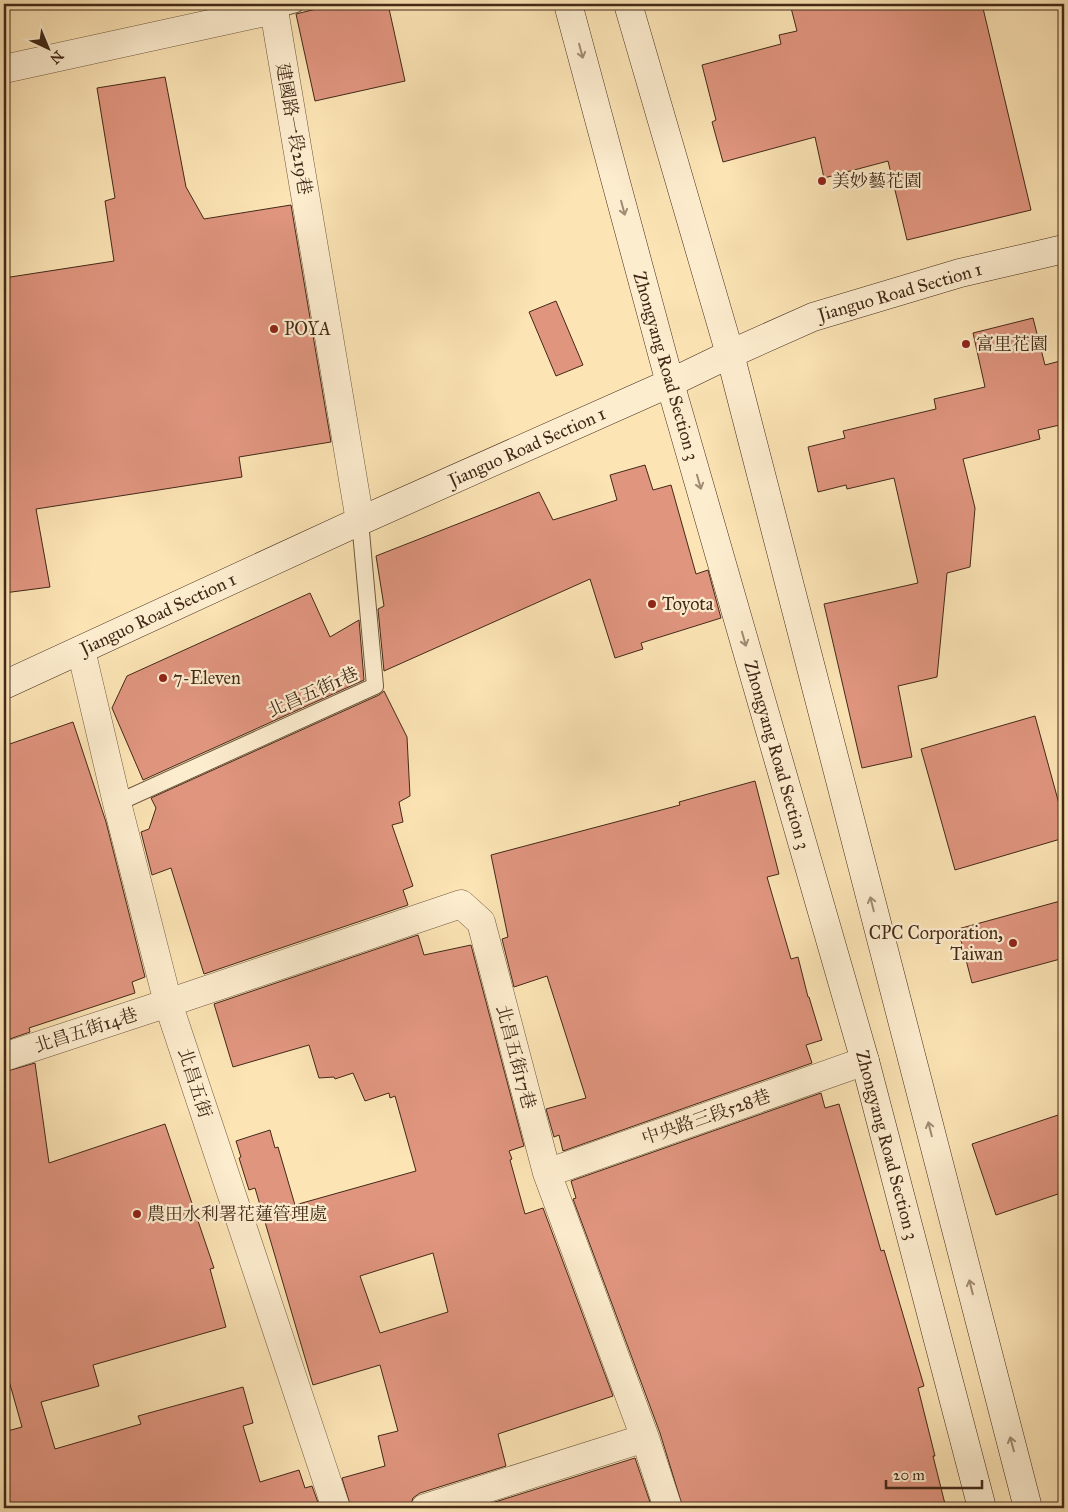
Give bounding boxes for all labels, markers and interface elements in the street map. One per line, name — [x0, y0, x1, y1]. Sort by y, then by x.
north arrow — [22, 22, 72, 72]
one-way arrow — [576, 42, 586, 58]
text: N — [46, 47, 67, 67]
street label: 建國路一段219巷 — [272, 61, 316, 197]
place label: 美妙藝花園 — [832, 170, 922, 192]
marker: 美妙藝花園 — [816, 175, 828, 187]
one-way arrow — [619, 199, 628, 215]
street label: Jianguo Road Section 1 — [813, 258, 985, 327]
street label: Zhongyang Road Section 3 — [628, 269, 704, 463]
place label: POYA — [284, 318, 331, 340]
marker: POYA — [268, 323, 280, 335]
place label: 富里花園 — [976, 333, 1048, 355]
marker: 富里花園 — [960, 338, 972, 350]
street label: Jianguo Road Section 1 — [443, 402, 609, 493]
one-way arrow — [695, 474, 704, 490]
street label: Jianguo Road Section 1 — [75, 568, 240, 662]
place label: Toyota — [662, 593, 714, 615]
marker: Toyota — [646, 598, 658, 610]
one-way arrow — [739, 630, 749, 646]
street label: Zhongyang Road Section 3 — [739, 658, 815, 852]
street label: 北昌五街1巷 — [264, 662, 362, 722]
place label: 7-Eleven — [173, 667, 241, 689]
marker: 7-Eleven — [157, 672, 169, 684]
one-way arrow — [867, 897, 876, 913]
place label: CPC Corporation, Taiwan — [869, 922, 1003, 965]
marker: CPC Corporation, Taiwan — [1007, 937, 1019, 949]
street label: 北昌五街14巷 — [32, 1003, 140, 1057]
street label: 北昌五街17巷 — [492, 1003, 540, 1111]
street label: 北昌五街 — [173, 1045, 217, 1121]
street label: Zhongyang Road Section 3 — [850, 1048, 923, 1242]
street label: 中央路三段528巷 — [639, 1085, 773, 1149]
one-way arrow — [925, 1122, 935, 1138]
place label: 農田水利署花蓮管理處 — [147, 1203, 327, 1225]
marker: 農田水利署花蓮管理處 — [131, 1208, 143, 1220]
one-way arrow — [966, 1279, 975, 1295]
one-way arrow — [1006, 1437, 1016, 1453]
scale bar — [886, 1457, 982, 1489]
text: 20 m — [893, 1466, 925, 1484]

